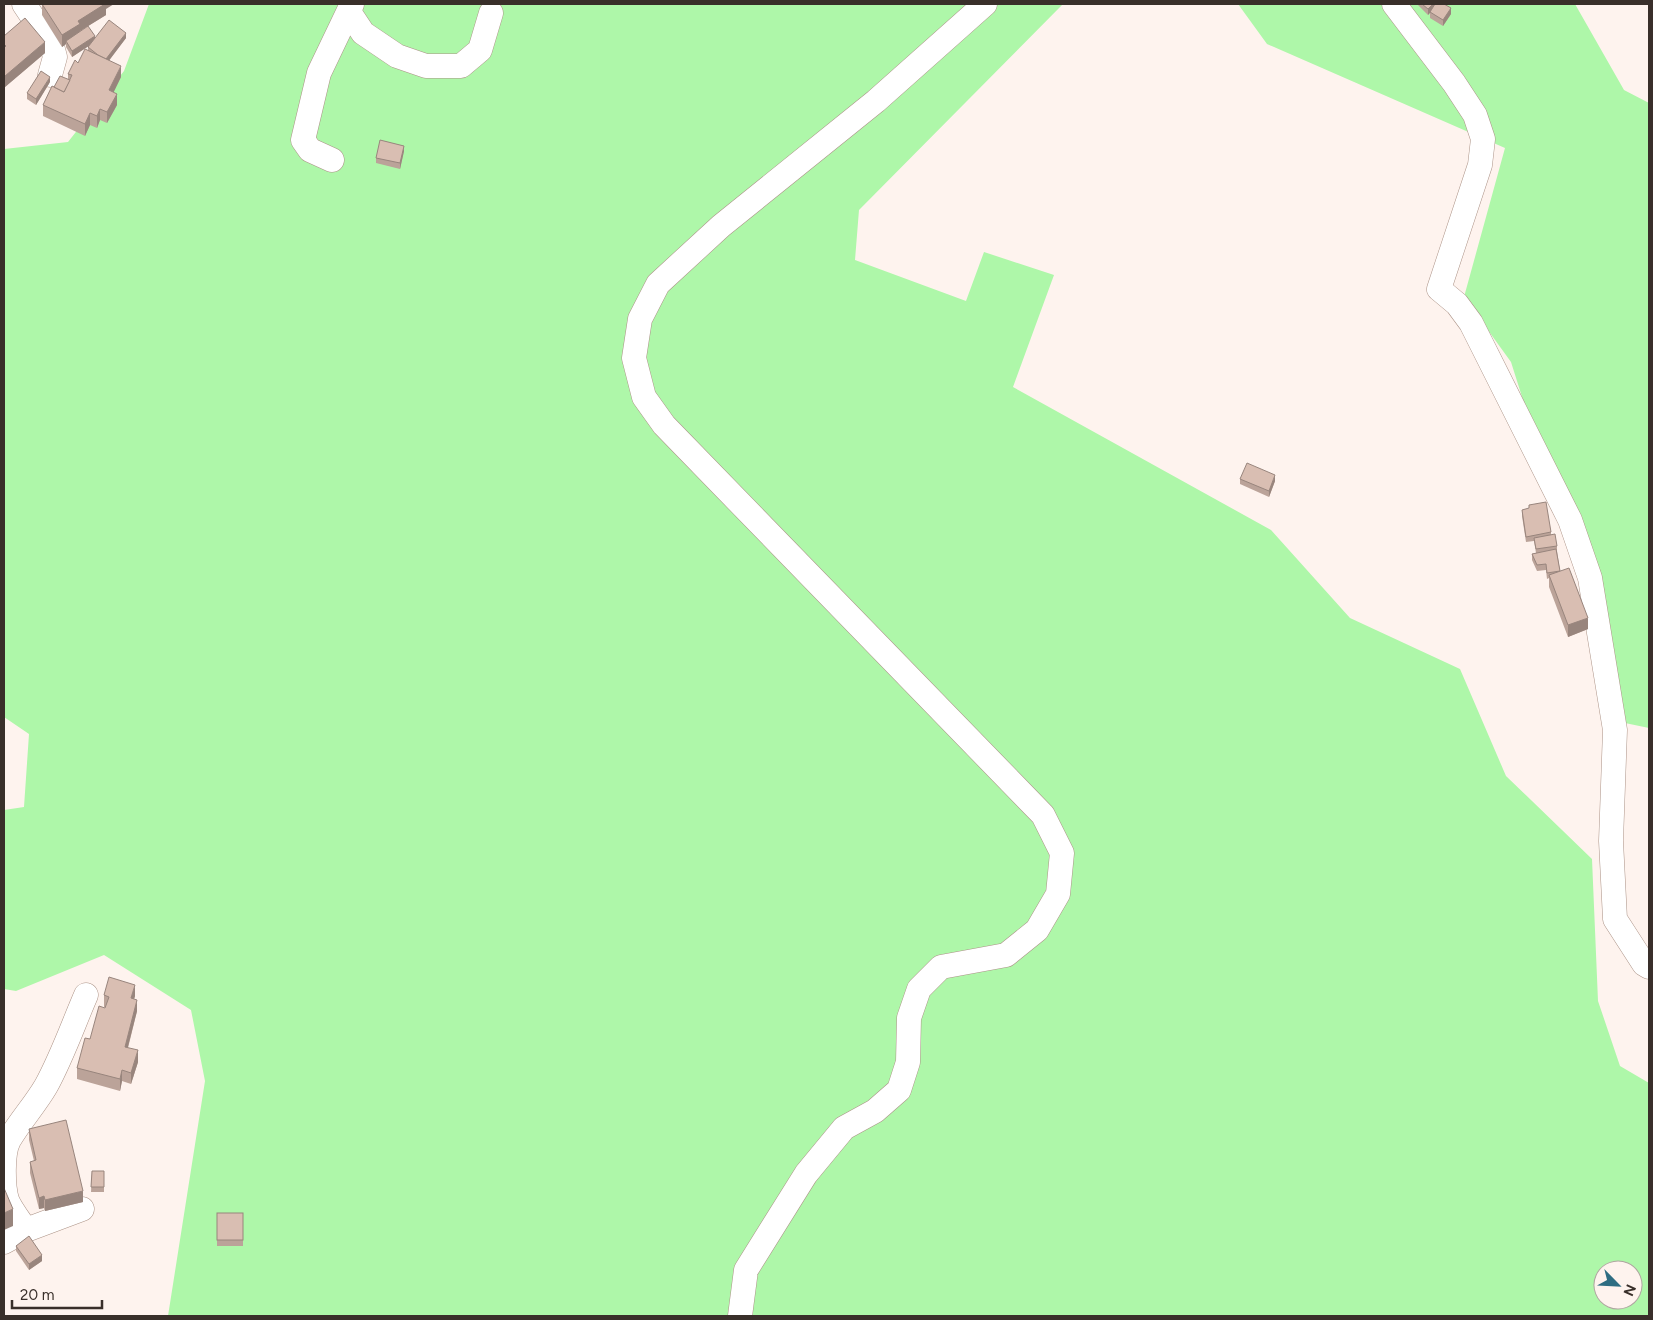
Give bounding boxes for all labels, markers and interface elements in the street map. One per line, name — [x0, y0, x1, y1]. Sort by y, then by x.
north arrow — [1593, 1260, 1643, 1310]
scale bar — [12, 1278, 102, 1310]
text: N — [1619, 1282, 1639, 1298]
text: 20 m — [20, 1286, 54, 1304]

